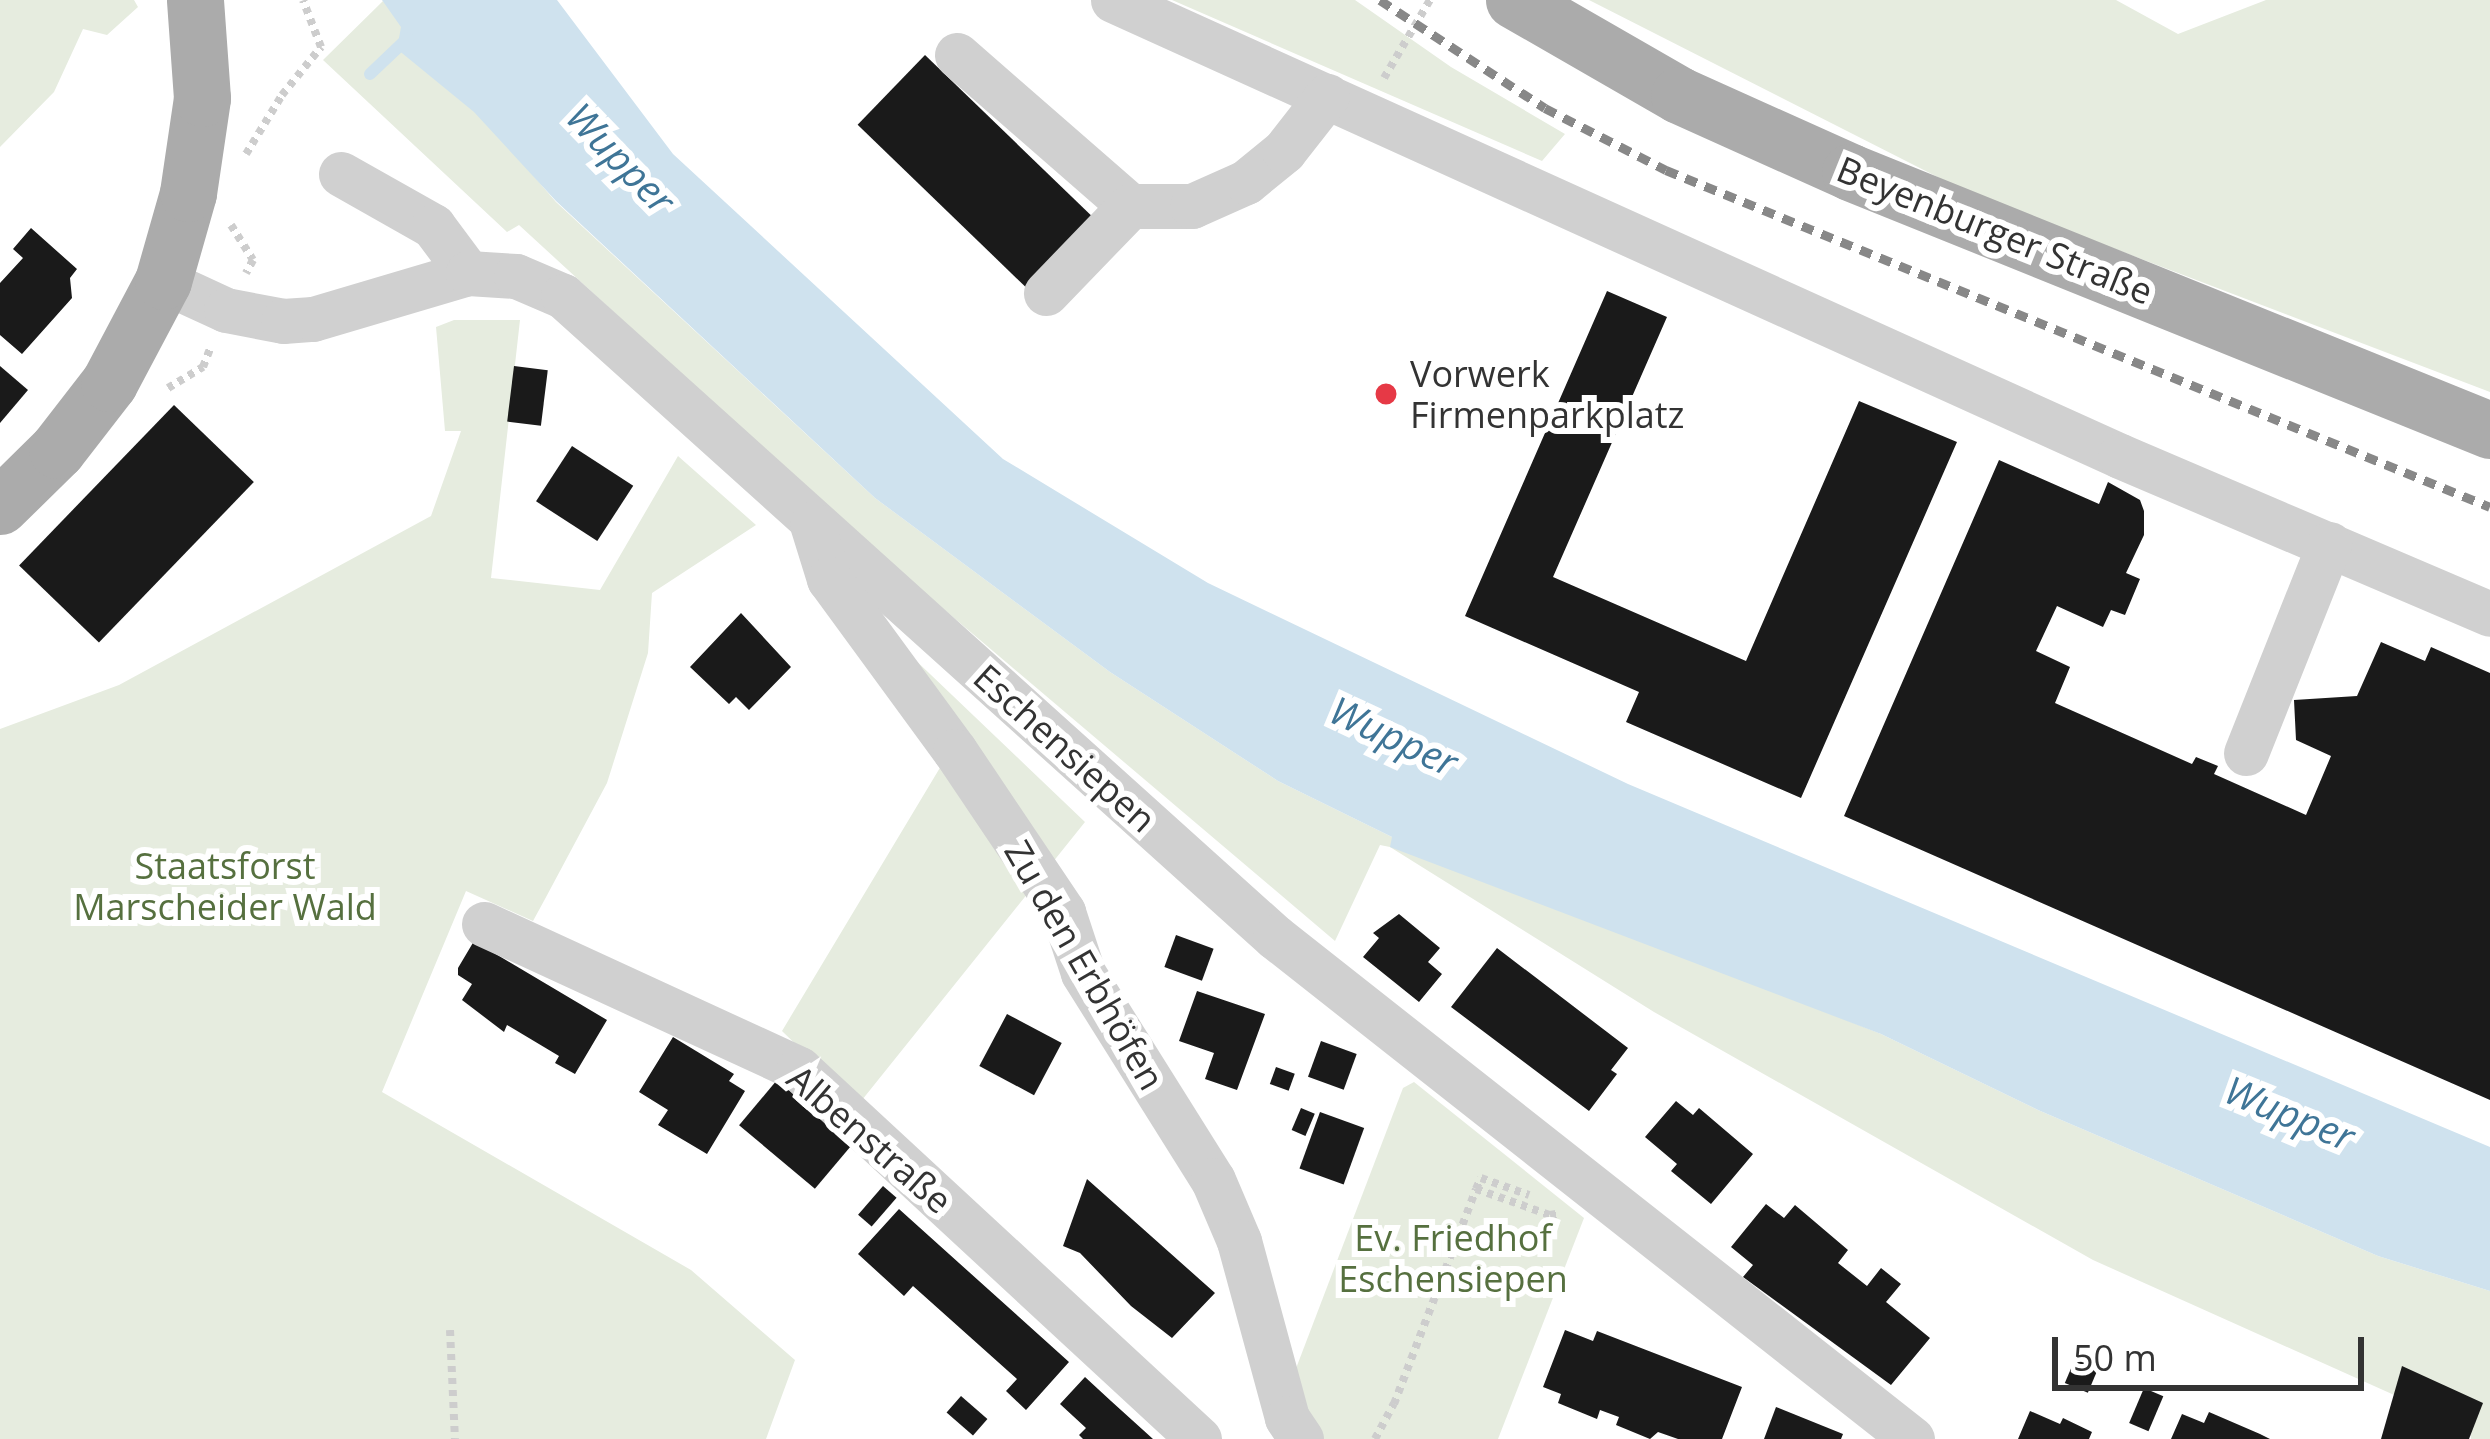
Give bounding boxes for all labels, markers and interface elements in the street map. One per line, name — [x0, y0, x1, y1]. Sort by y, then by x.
water label: Wupper — [557, 93, 685, 223]
street label: Beyenburger Straße — [1831, 147, 2159, 313]
place label: Vorwerk Firmenparkplatz — [1410, 351, 1684, 436]
marker: Vorwerk Firmenparkplatz — [1373, 381, 1399, 407]
street label: Eschensiepen — [965, 655, 1165, 841]
water label: Wupper — [1323, 686, 1465, 786]
street label: Zu den Erbhöfen — [996, 833, 1174, 1097]
park label: Staatsforst Marscheider Wald — [73, 843, 377, 928]
street label: Albenstraße — [779, 1056, 961, 1222]
water label: Wupper — [2218, 1066, 2362, 1160]
park label: Ev. Friedhof Eschensiepen — [1338, 1215, 1568, 1300]
scale bar — [2058, 1313, 2370, 1387]
text: 50 m — [2073, 1333, 2157, 1382]

